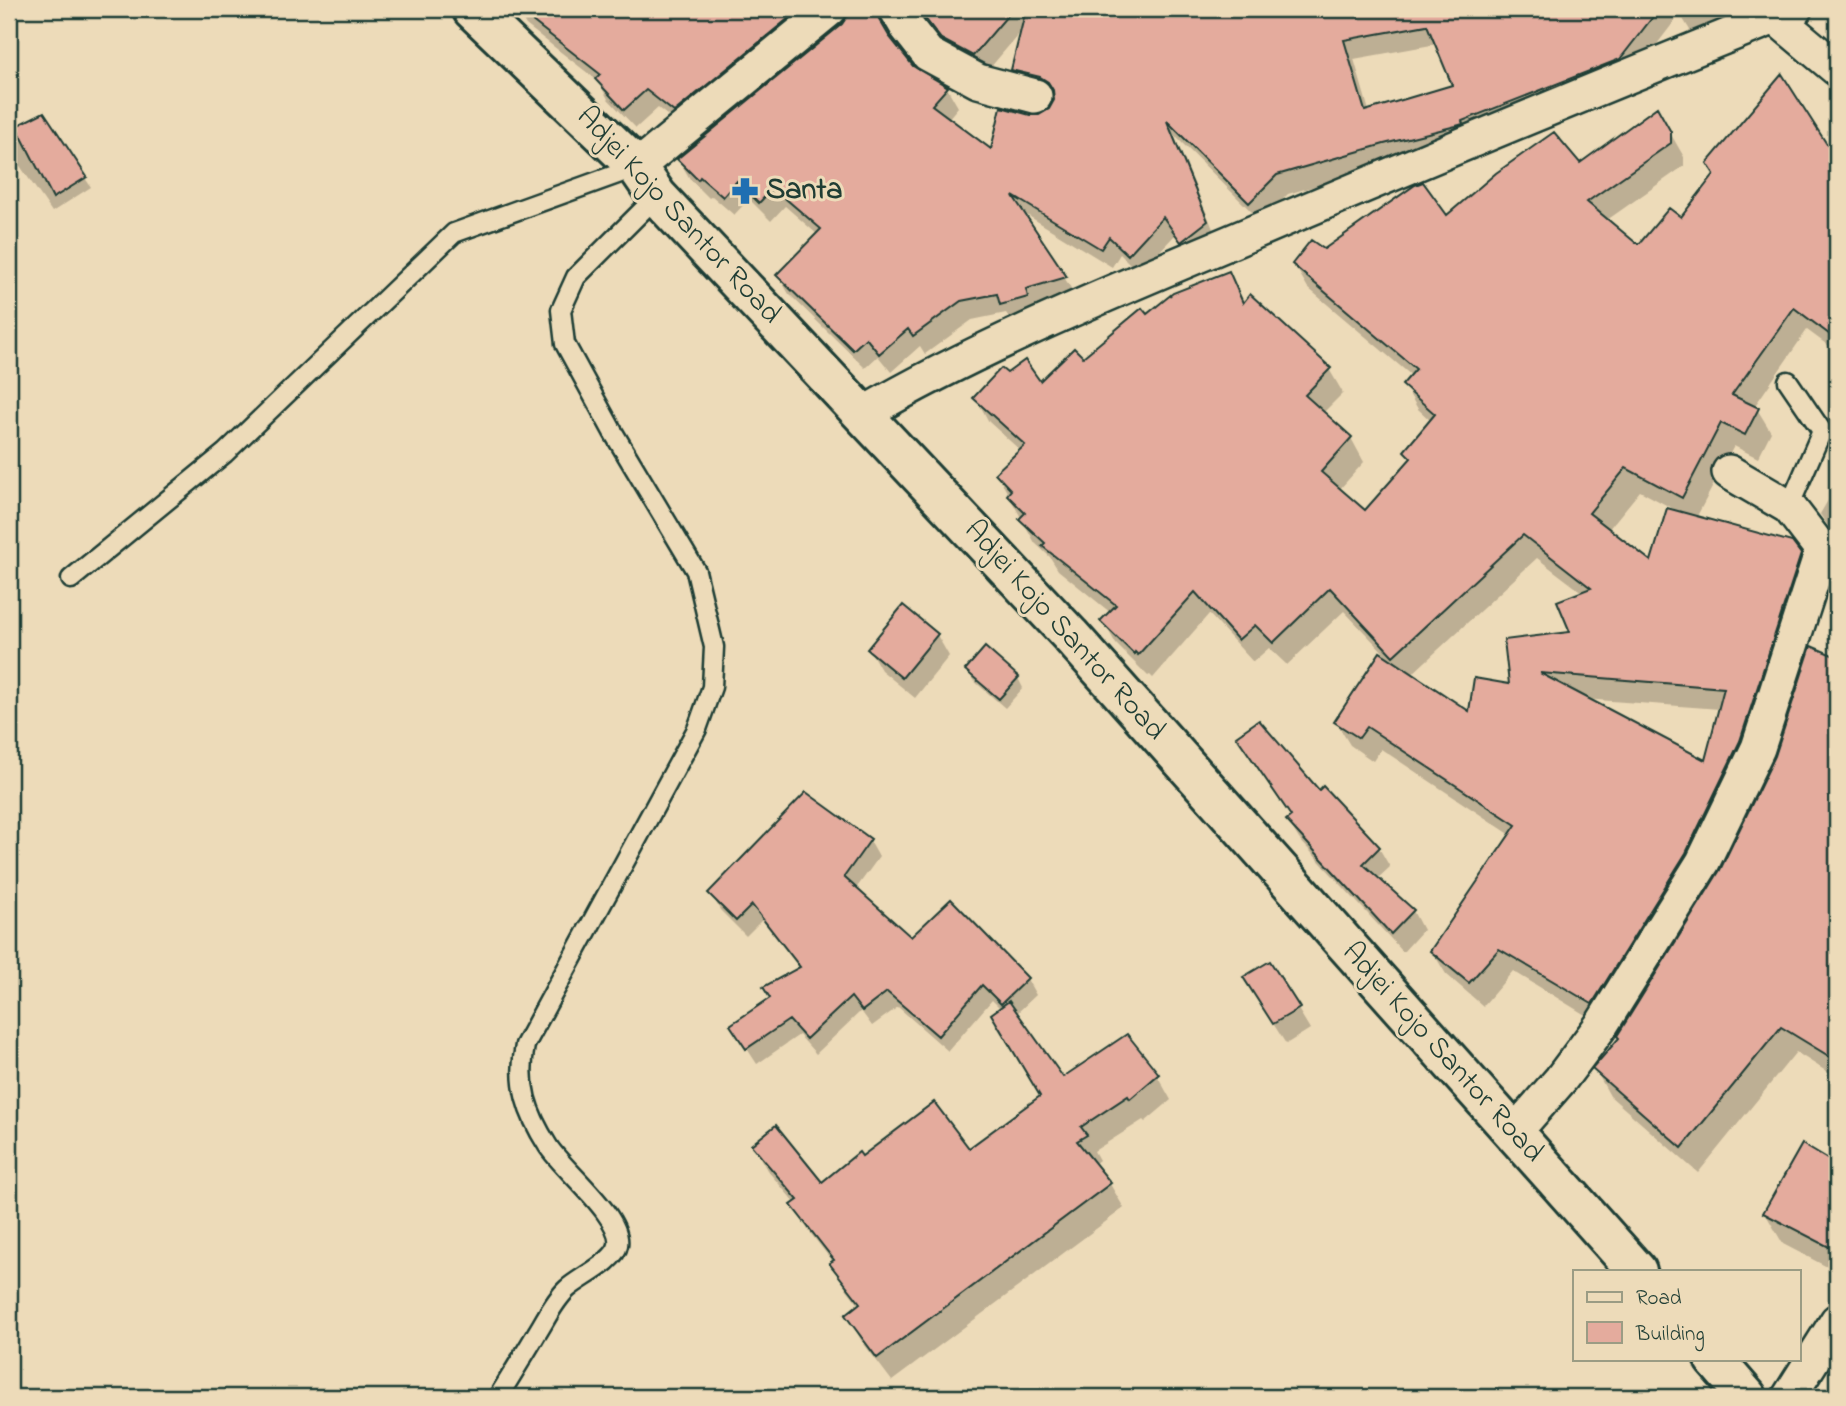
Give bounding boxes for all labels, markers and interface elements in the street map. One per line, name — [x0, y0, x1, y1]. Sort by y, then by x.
street label: Adjei Kojo Santor Road — [565, 97, 791, 335]
place label: Santa — [766, 169, 843, 213]
pharmacy icon: Santa — [730, 176, 760, 206]
street label: Adjei Kojo Santor Road — [953, 511, 1176, 751]
street label: Adjei Kojo Santor Road — [1331, 933, 1554, 1173]
legend — [1573, 1270, 1800, 1360]
text: Road — [1636, 1284, 1682, 1314]
text: Building — [1635, 1320, 1705, 1352]

